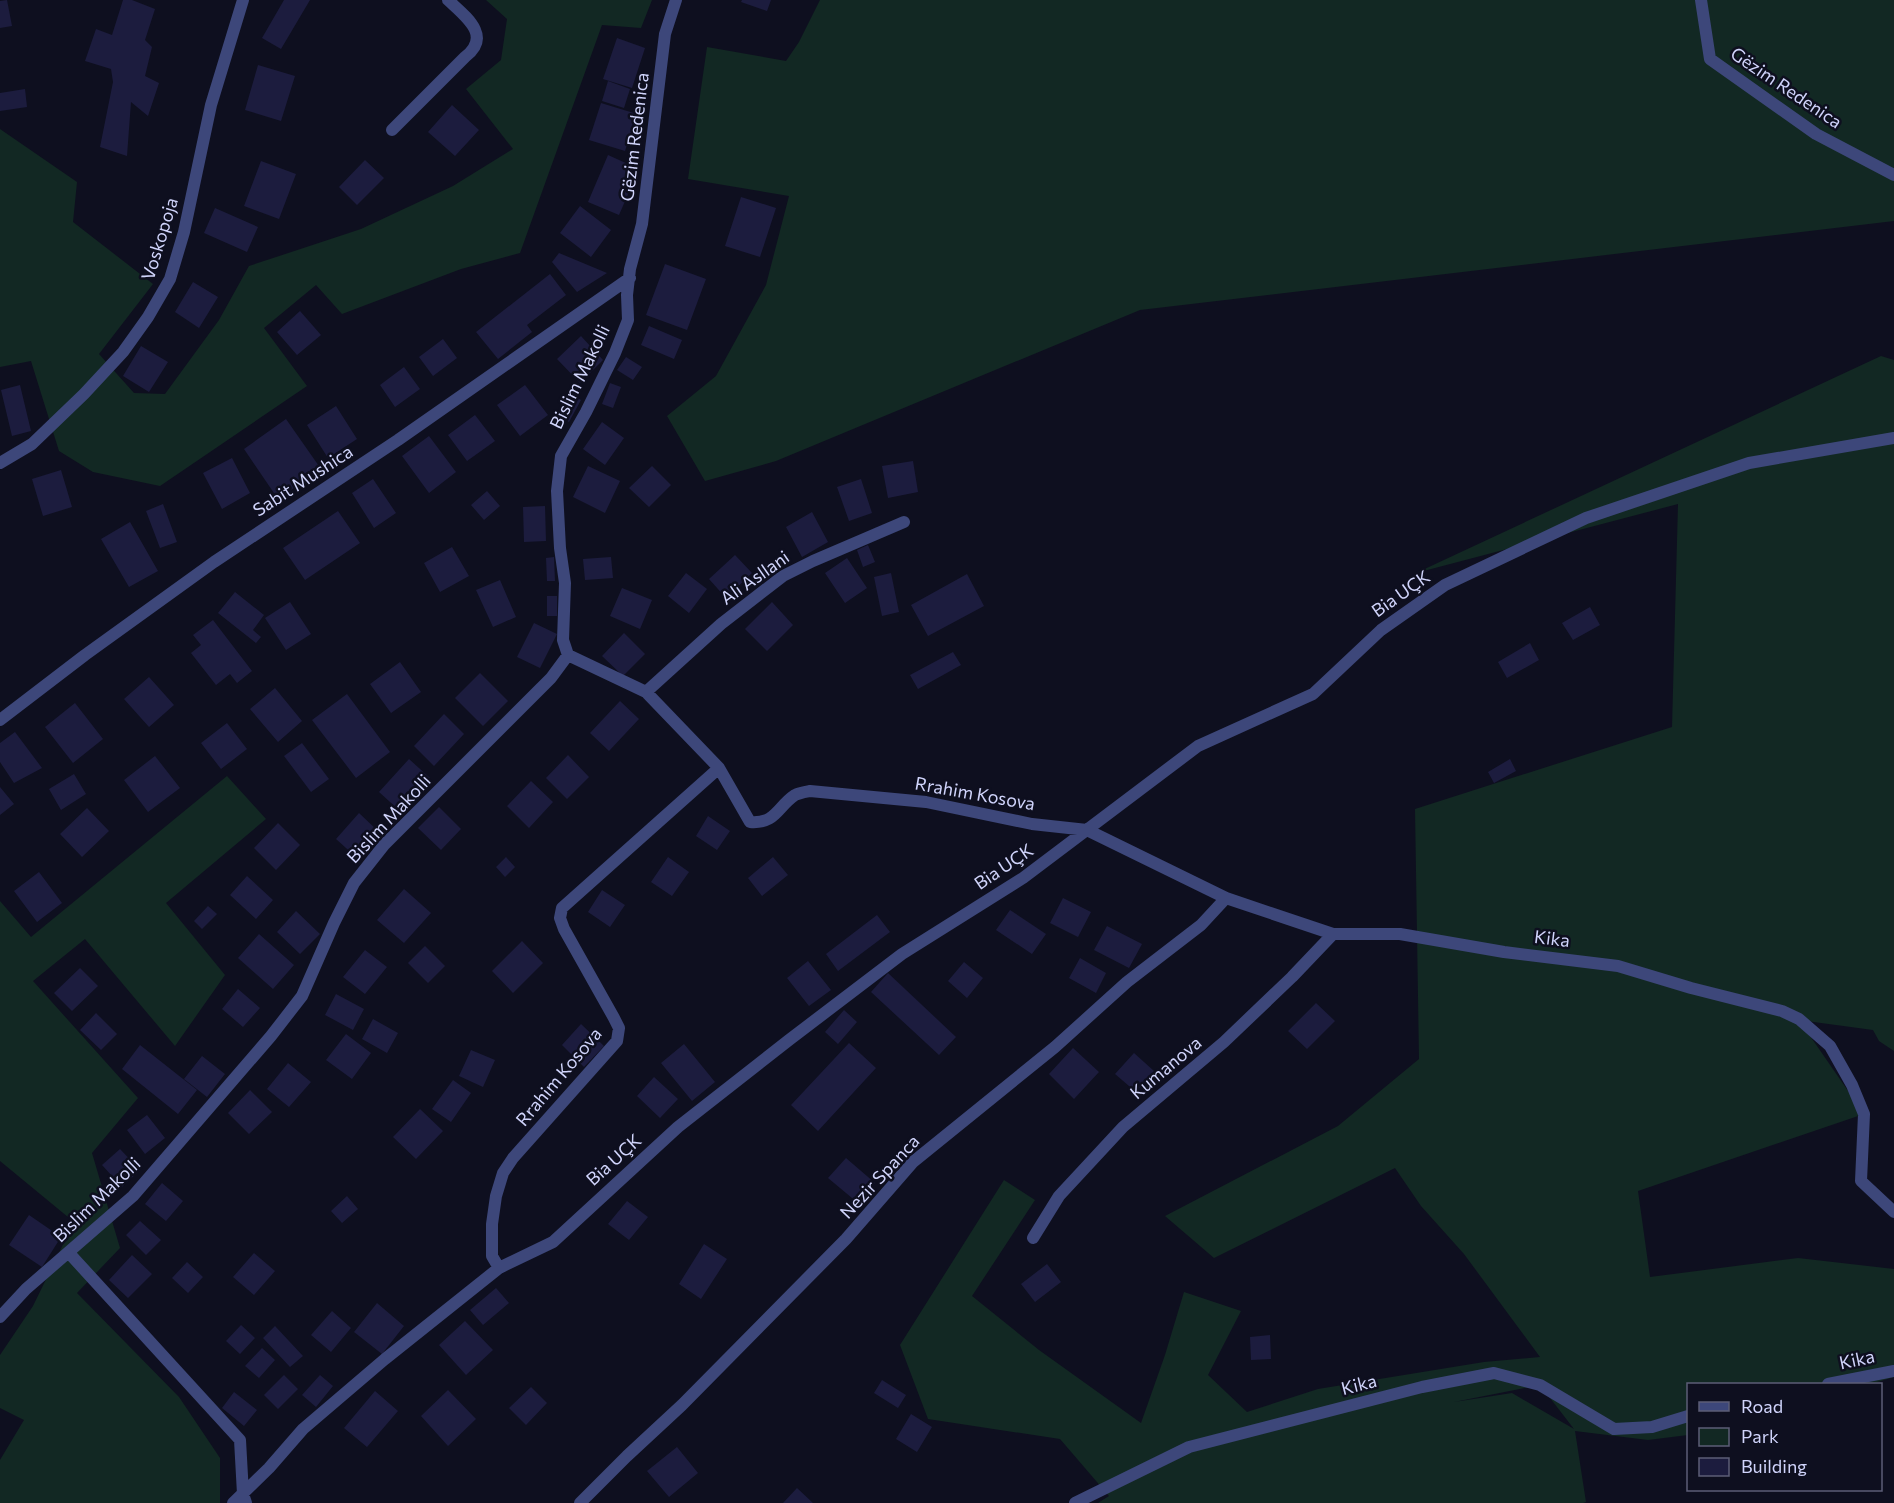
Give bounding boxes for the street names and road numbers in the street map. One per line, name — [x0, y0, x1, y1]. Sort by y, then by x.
street label: Gëzim Redenica — [1727, 42, 1846, 133]
street label: Gëzim Redenica — [615, 71, 653, 203]
street label: Voskopoja — [136, 195, 182, 283]
street label: Bislim Makolli — [544, 321, 614, 432]
street label: Sabit Mushica — [248, 440, 357, 521]
street label: Ali Asllani — [716, 545, 793, 609]
street label: Bia UÇK — [1367, 565, 1434, 621]
street label: Bislim Makolli — [342, 769, 435, 867]
street label: Rrahim Kosova — [913, 772, 1037, 814]
street label: Bia UÇK — [970, 838, 1037, 894]
street label: Kika — [1533, 925, 1571, 951]
street label: Rrahim Kosova — [511, 1023, 606, 1130]
street label: Kumanova — [1125, 1031, 1205, 1103]
street label: Bia UÇK — [581, 1129, 645, 1190]
street label: Nezir Spanca — [835, 1130, 924, 1223]
street label: Bislim Makolli — [48, 1152, 145, 1246]
street label: Kika — [1837, 1345, 1877, 1374]
street label: Kika — [1339, 1369, 1379, 1399]

